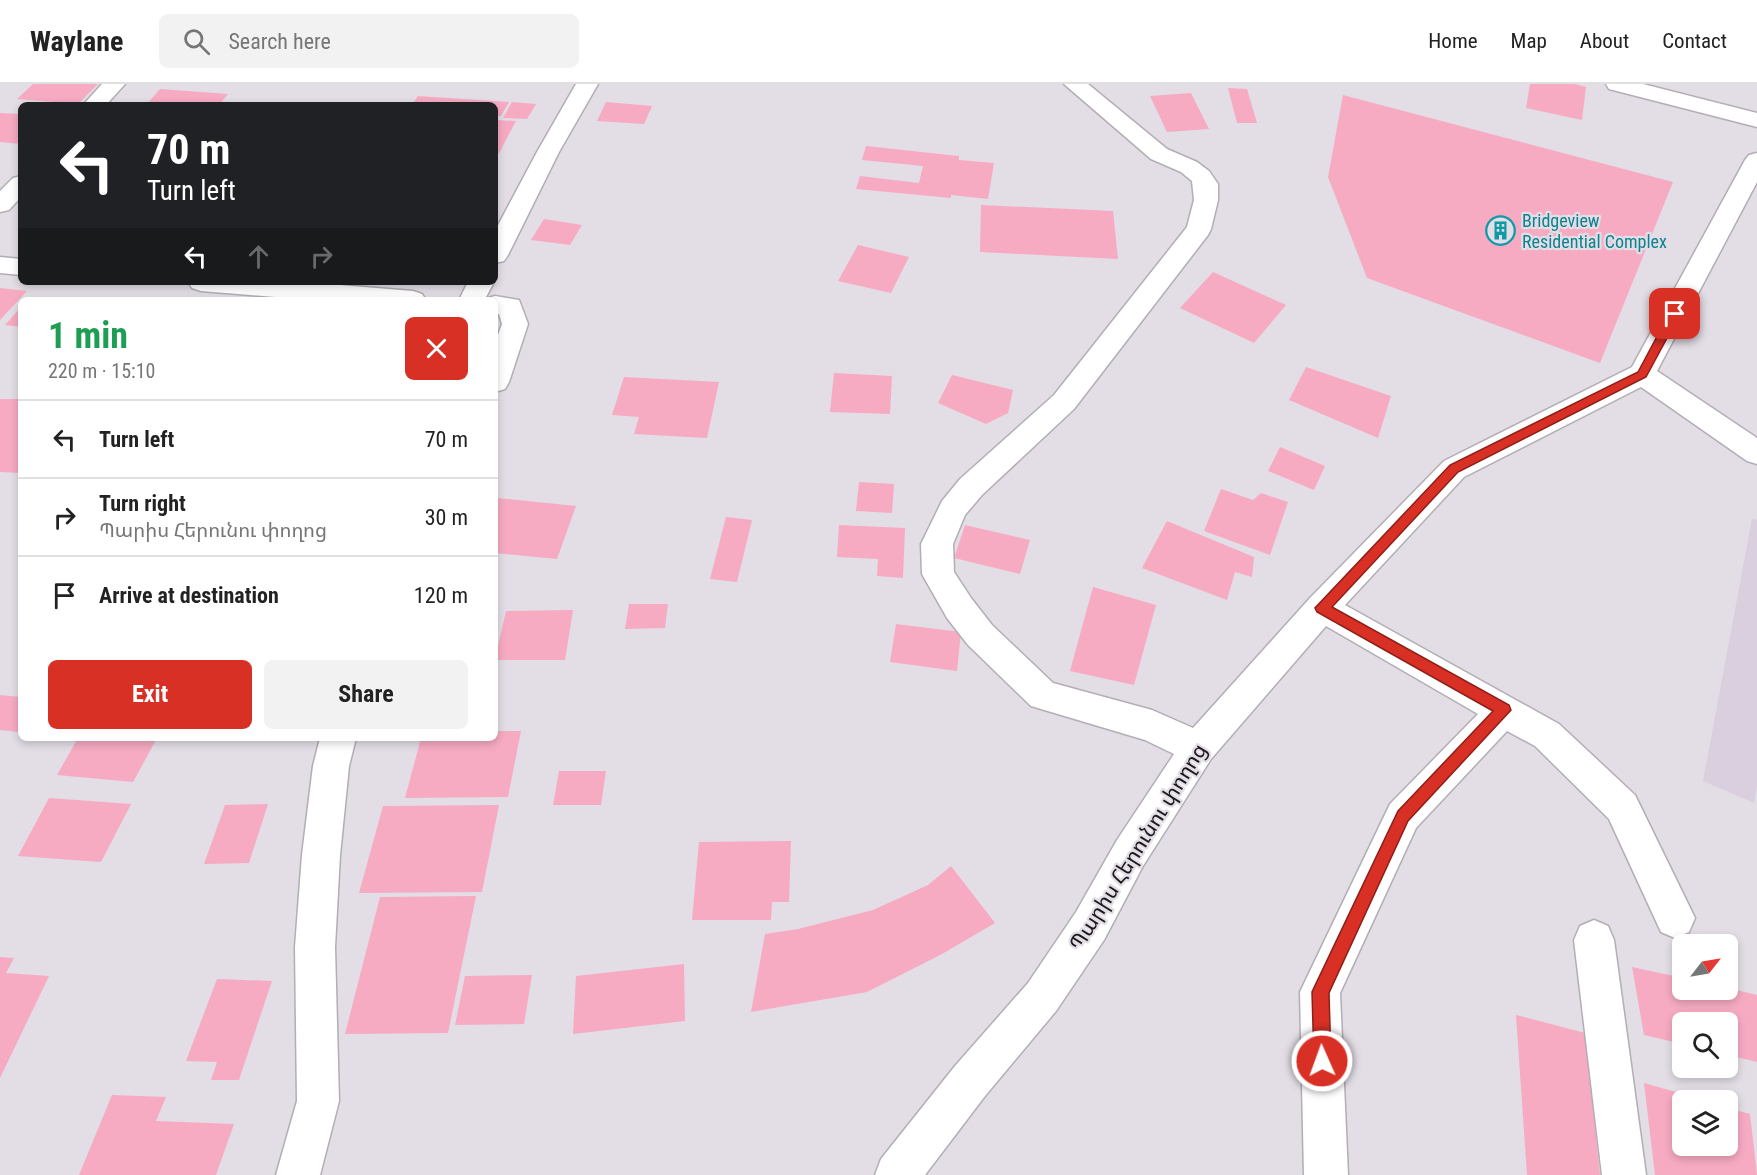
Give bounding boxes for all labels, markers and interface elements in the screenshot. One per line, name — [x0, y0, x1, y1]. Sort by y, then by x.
search box — [159, 14, 579, 68]
text: Waylane — [30, 25, 123, 58]
icon: search — [180, 25, 213, 58]
text: Search here — [228, 29, 331, 54]
text: Home — [1428, 29, 1478, 53]
text: Map — [1511, 29, 1547, 53]
text: About — [1580, 29, 1629, 53]
text: Contact — [1662, 29, 1727, 53]
text: 70 m — [147, 125, 230, 174]
icon: left — [48, 126, 126, 204]
text: Turn left — [147, 175, 236, 207]
place label: Bridgeview Residential Complex — [1522, 210, 1667, 252]
building icon: Bridgeview Residential Complex — [1485, 214, 1517, 246]
icon: left — [179, 240, 212, 273]
icon: ahead — [242, 240, 275, 273]
icon: right — [305, 240, 338, 273]
pin — [1649, 288, 1700, 339]
icon: arrive — [1658, 297, 1691, 330]
text: 1 min — [48, 315, 128, 357]
button: close — [405, 317, 468, 380]
text: 220 m · 15:10 — [48, 359, 155, 383]
icon: left — [48, 423, 81, 456]
text: Turn left — [99, 427, 174, 452]
text: 70 m — [425, 427, 468, 452]
text: Turn right — [99, 491, 186, 516]
icon: right — [48, 501, 81, 534]
text: 30 m — [425, 505, 468, 530]
text: Պարիս Հերունու փողոց — [99, 518, 327, 542]
icon: arrive — [48, 579, 81, 612]
text: Arrive at destination — [99, 583, 279, 608]
text: 120 m — [414, 583, 468, 608]
button: Exit — [48, 660, 252, 729]
button: Share — [264, 660, 468, 729]
street label: Պարիս Հերունու փողոց — [1064, 739, 1212, 955]
north arrow — [1672, 934, 1738, 1000]
map controls — [1672, 934, 1738, 1156]
button: search — [1672, 1012, 1738, 1078]
position arrow — [1290, 1029, 1354, 1093]
button: layers — [1672, 1090, 1738, 1156]

